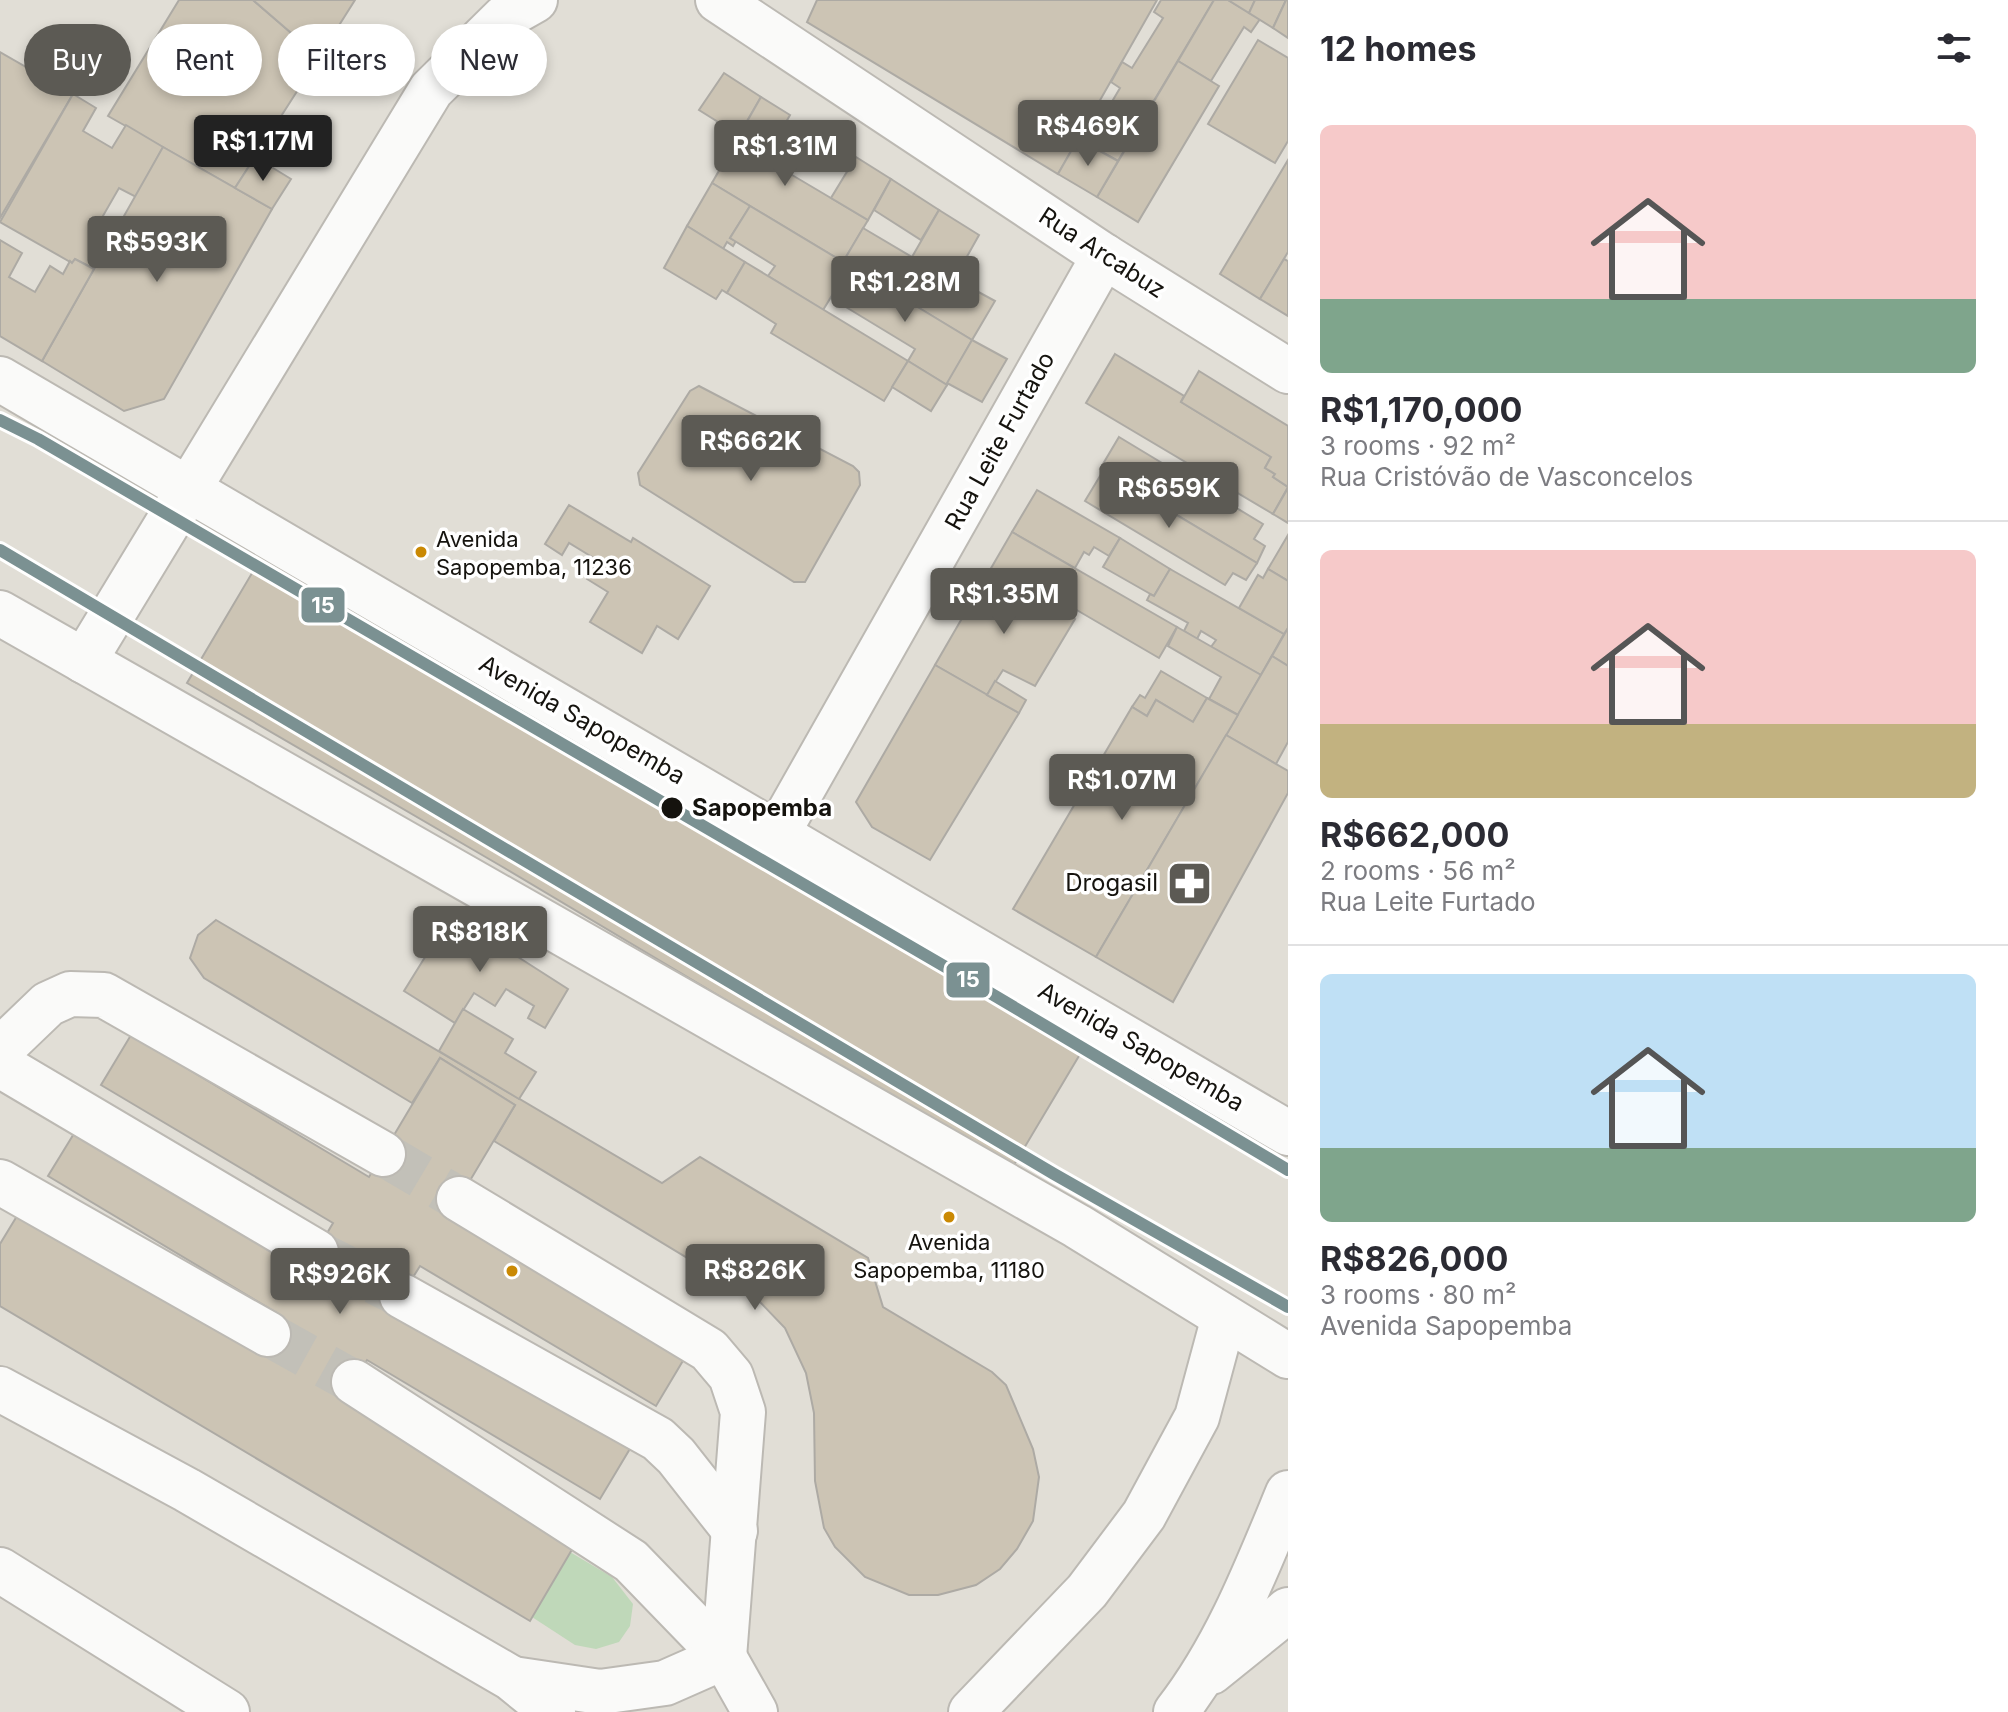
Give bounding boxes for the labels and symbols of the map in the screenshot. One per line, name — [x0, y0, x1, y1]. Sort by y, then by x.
pin: R$469K — [1023, 100, 1153, 168]
pin: R$1.17M — [189, 115, 337, 183]
pin: R$1.31M — [711, 120, 859, 188]
street label: Rua Arcabuz — [1034, 201, 1171, 304]
pin: R$593K — [92, 216, 222, 284]
pin: R$1.28M — [831, 256, 979, 324]
street label: Rua Leite Furtado — [939, 347, 1061, 535]
pin: R$662K — [686, 415, 816, 483]
pin: R$659K — [1104, 462, 1234, 530]
place label: Avenida Sapopemba, 11236 — [436, 526, 632, 580]
marker: Avenida Sapopemba, 11236 — [413, 544, 429, 560]
pin: R$1.35M — [930, 568, 1078, 636]
line badge: 15 — [300, 586, 346, 624]
text: 15 — [311, 592, 335, 618]
street label: Avenida Sapopemba — [474, 649, 690, 790]
pin: R$1.07M — [1048, 754, 1196, 822]
place label: Sapopemba — [692, 793, 832, 822]
marker: Sapopemba — [659, 795, 685, 821]
pharmacy icon: Drogasil — [1165, 859, 1213, 907]
place label: Drogasil — [1065, 868, 1158, 897]
pin: R$818K — [415, 906, 545, 974]
line badge: 15 — [945, 961, 991, 999]
text: 15 — [956, 966, 980, 992]
street label: Avenida Sapopemba — [1033, 976, 1249, 1117]
marker: Avenida Sapopemba, 11180 — [941, 1209, 957, 1225]
place label: Avenida Sapopemba, 11180 — [853, 1229, 1045, 1283]
pin: R$826K — [690, 1244, 820, 1312]
pin: R$926K — [275, 1248, 405, 1316]
unlabelled marker — [504, 1263, 520, 1279]

